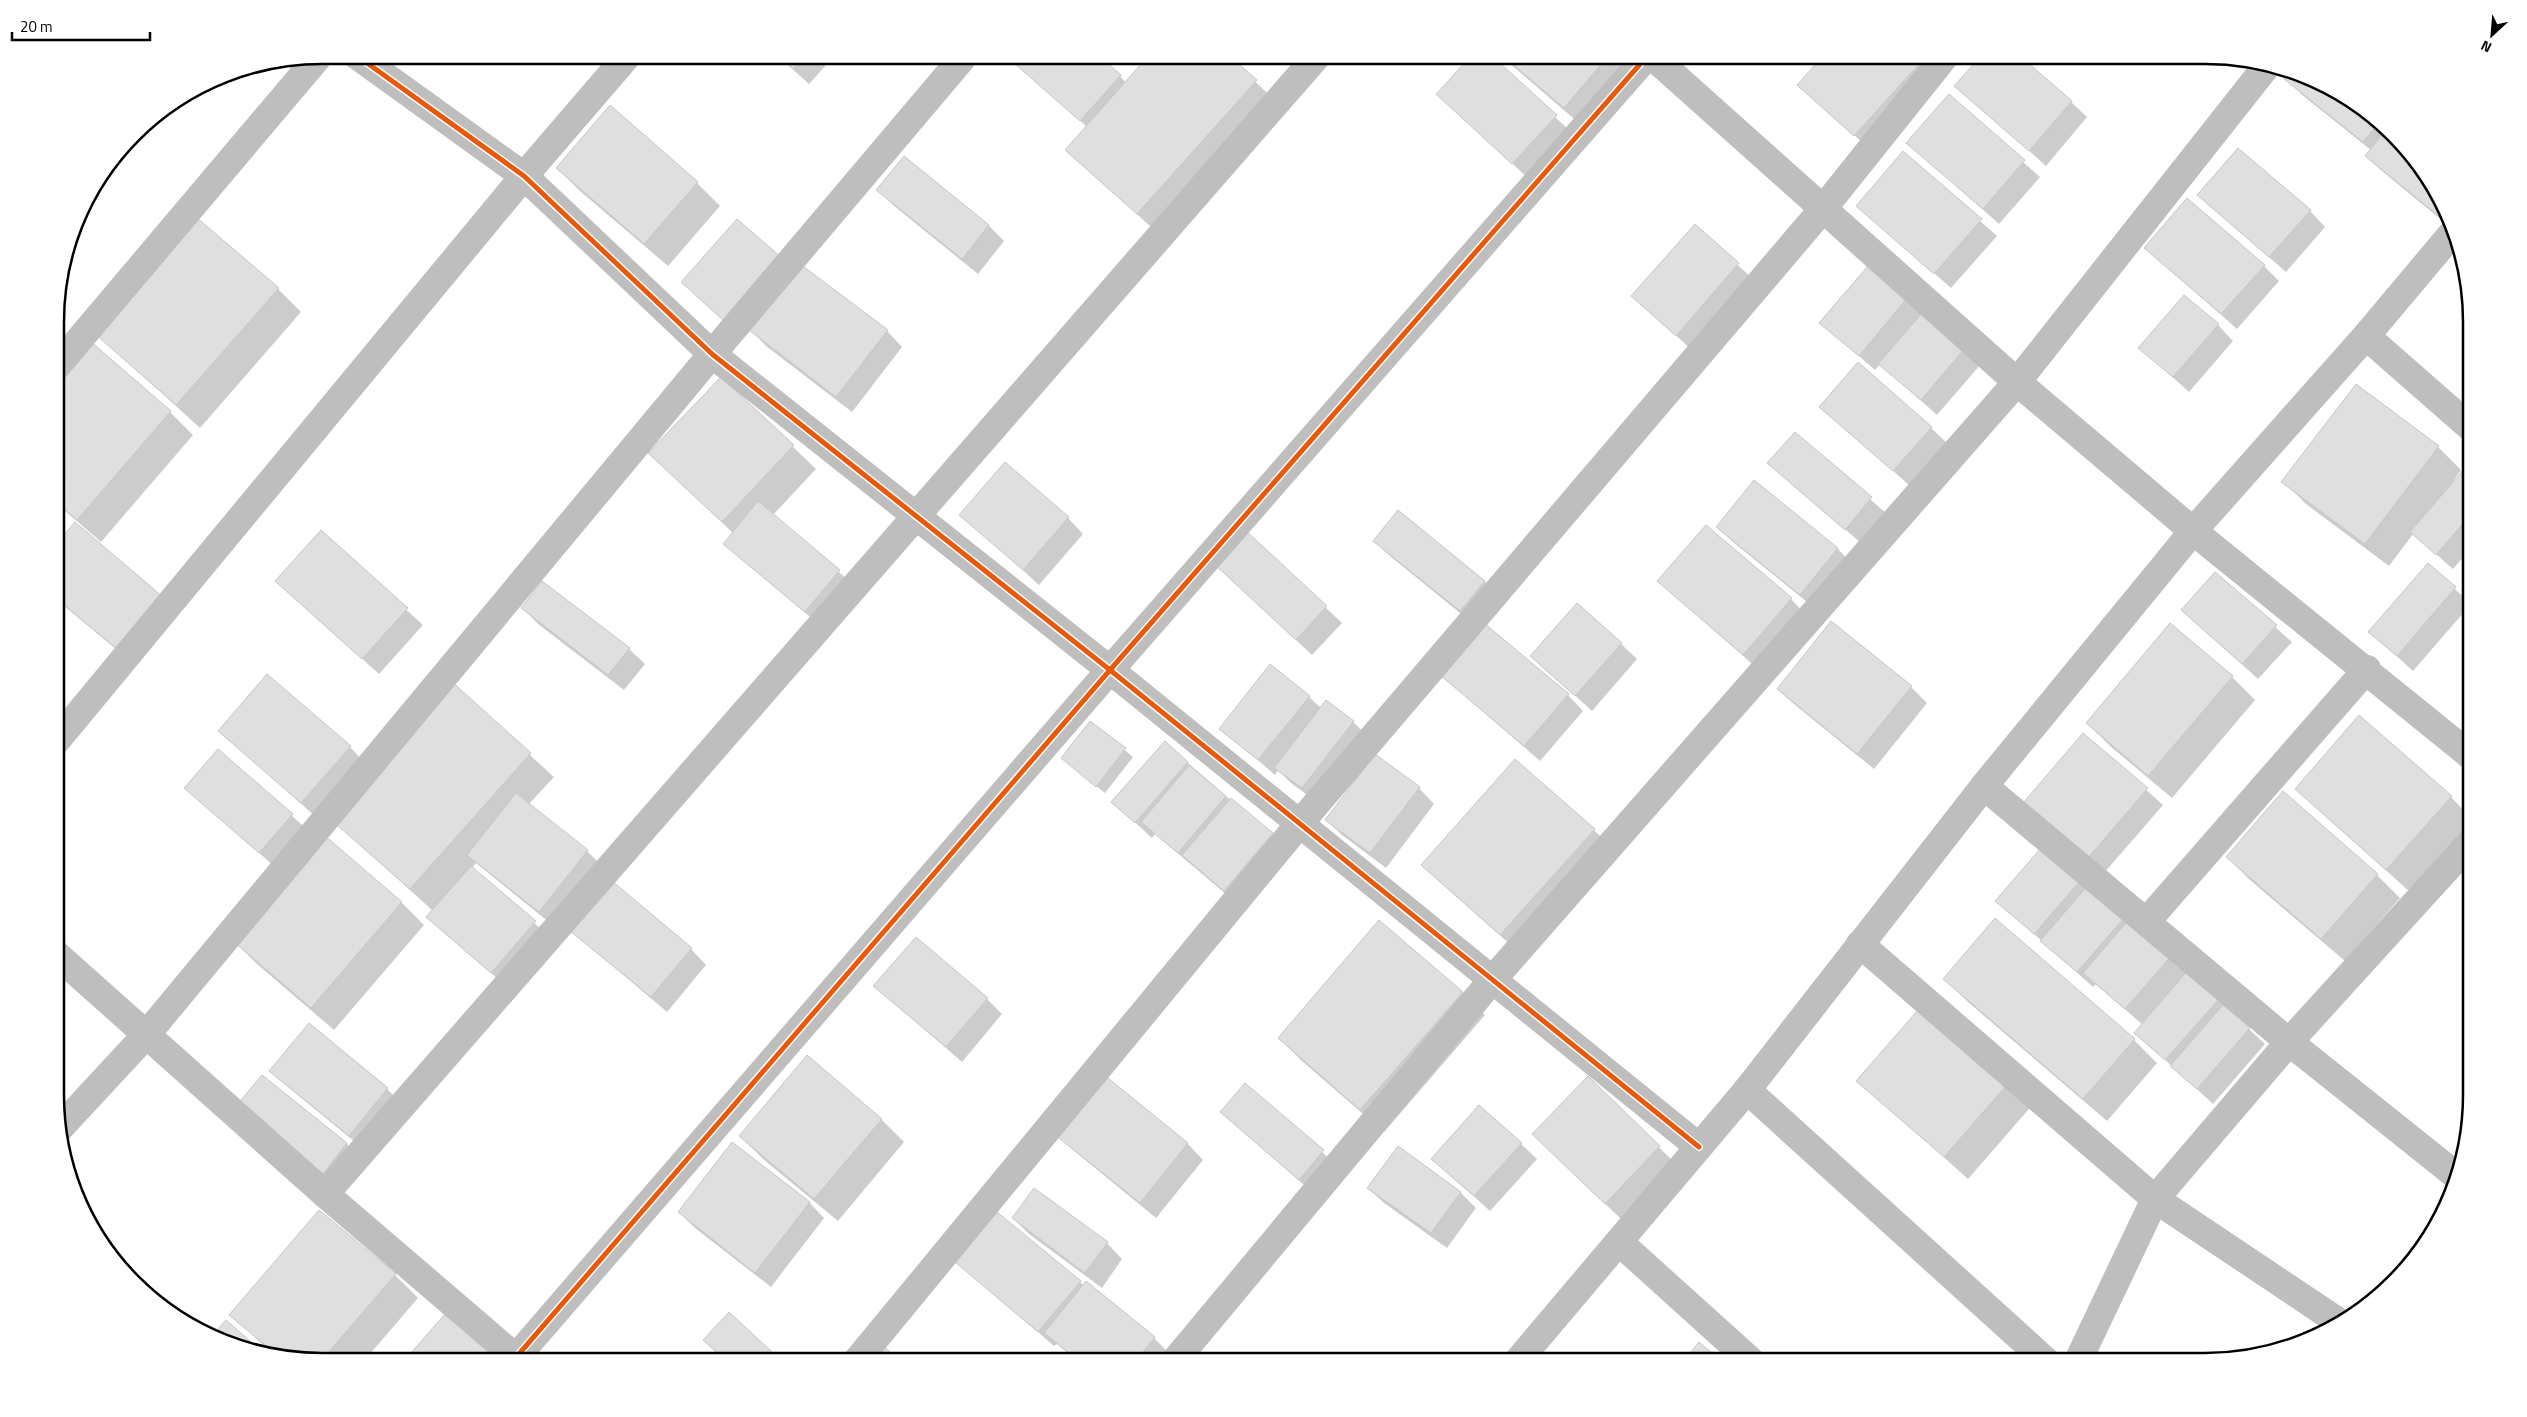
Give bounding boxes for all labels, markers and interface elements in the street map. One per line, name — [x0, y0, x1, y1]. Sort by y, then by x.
scale bar — [12, 10, 150, 42]
north arrow — [2467, 10, 2517, 60]
text: 20 m — [20, 15, 53, 38]
text: N — [2477, 36, 2495, 59]

